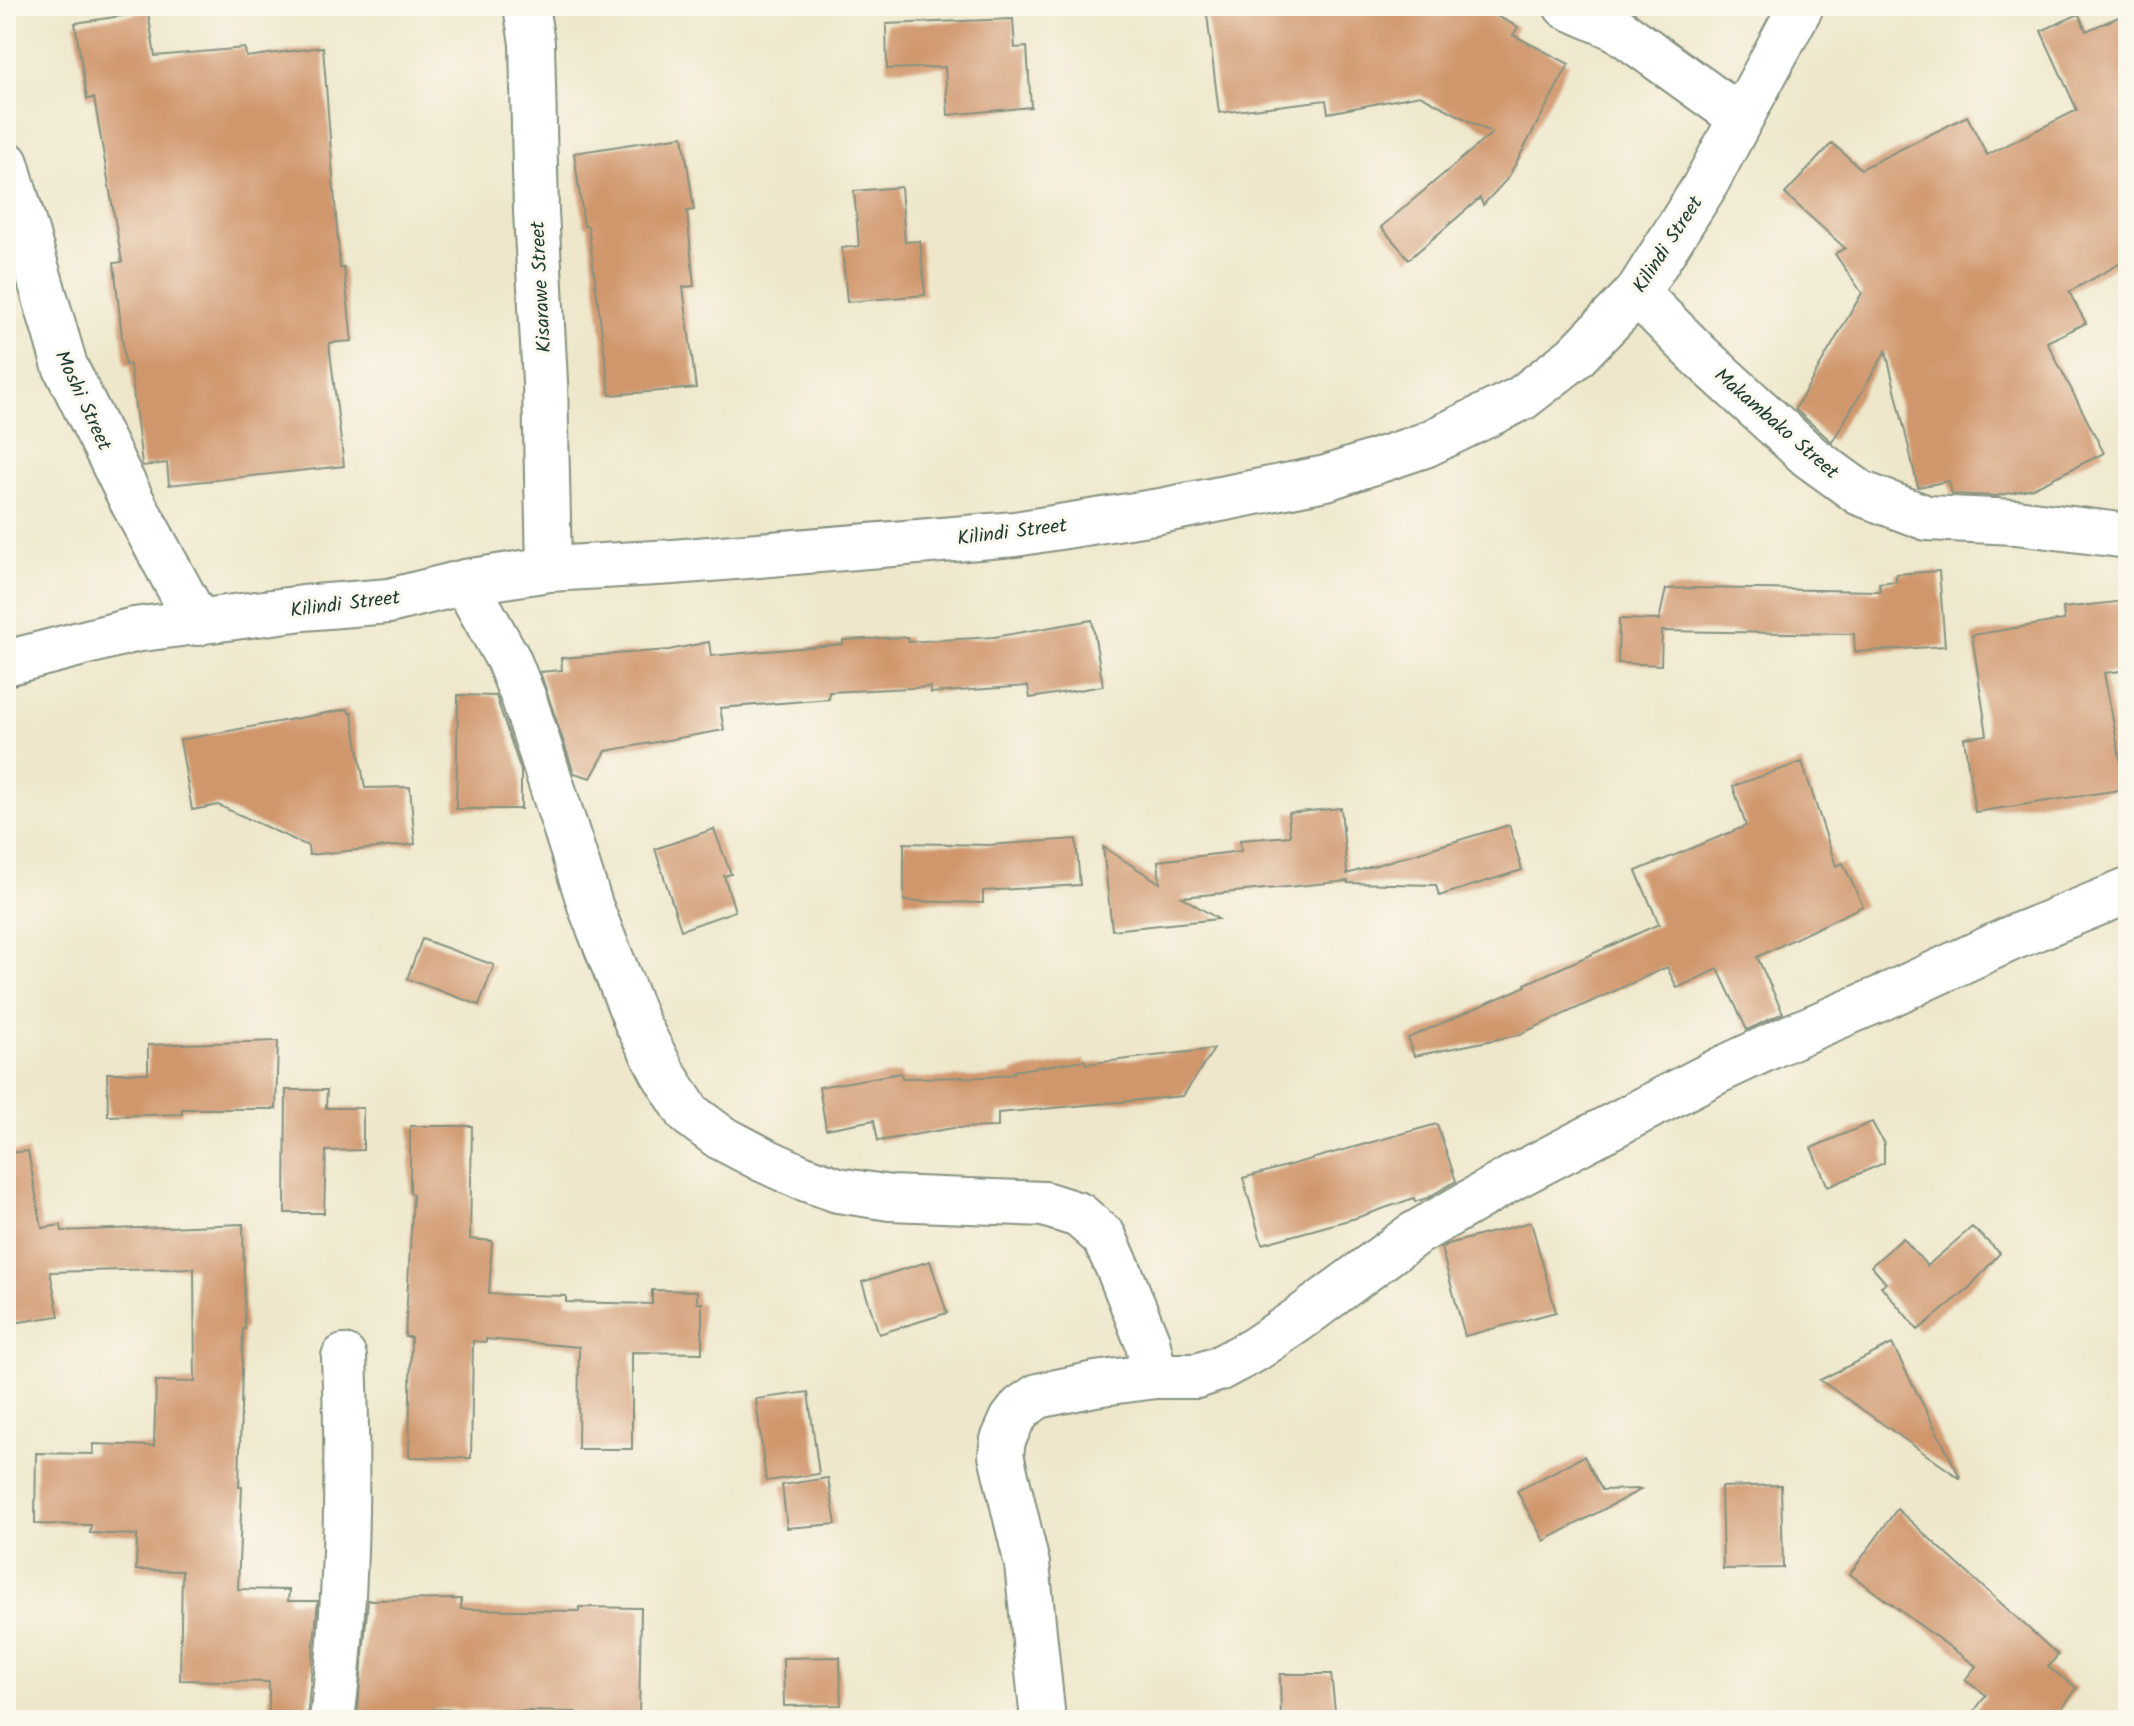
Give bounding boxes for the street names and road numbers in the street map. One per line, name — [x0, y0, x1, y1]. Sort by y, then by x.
street label: Kilindi Street — [1625, 190, 1712, 300]
street label: Kisarawe Street — [523, 220, 561, 353]
street label: Moshi Street — [45, 345, 120, 457]
street label: Makambako Street — [1706, 361, 1846, 488]
street label: Kilindi Street — [956, 510, 1069, 556]
street label: Kilindi Street — [289, 582, 402, 628]

